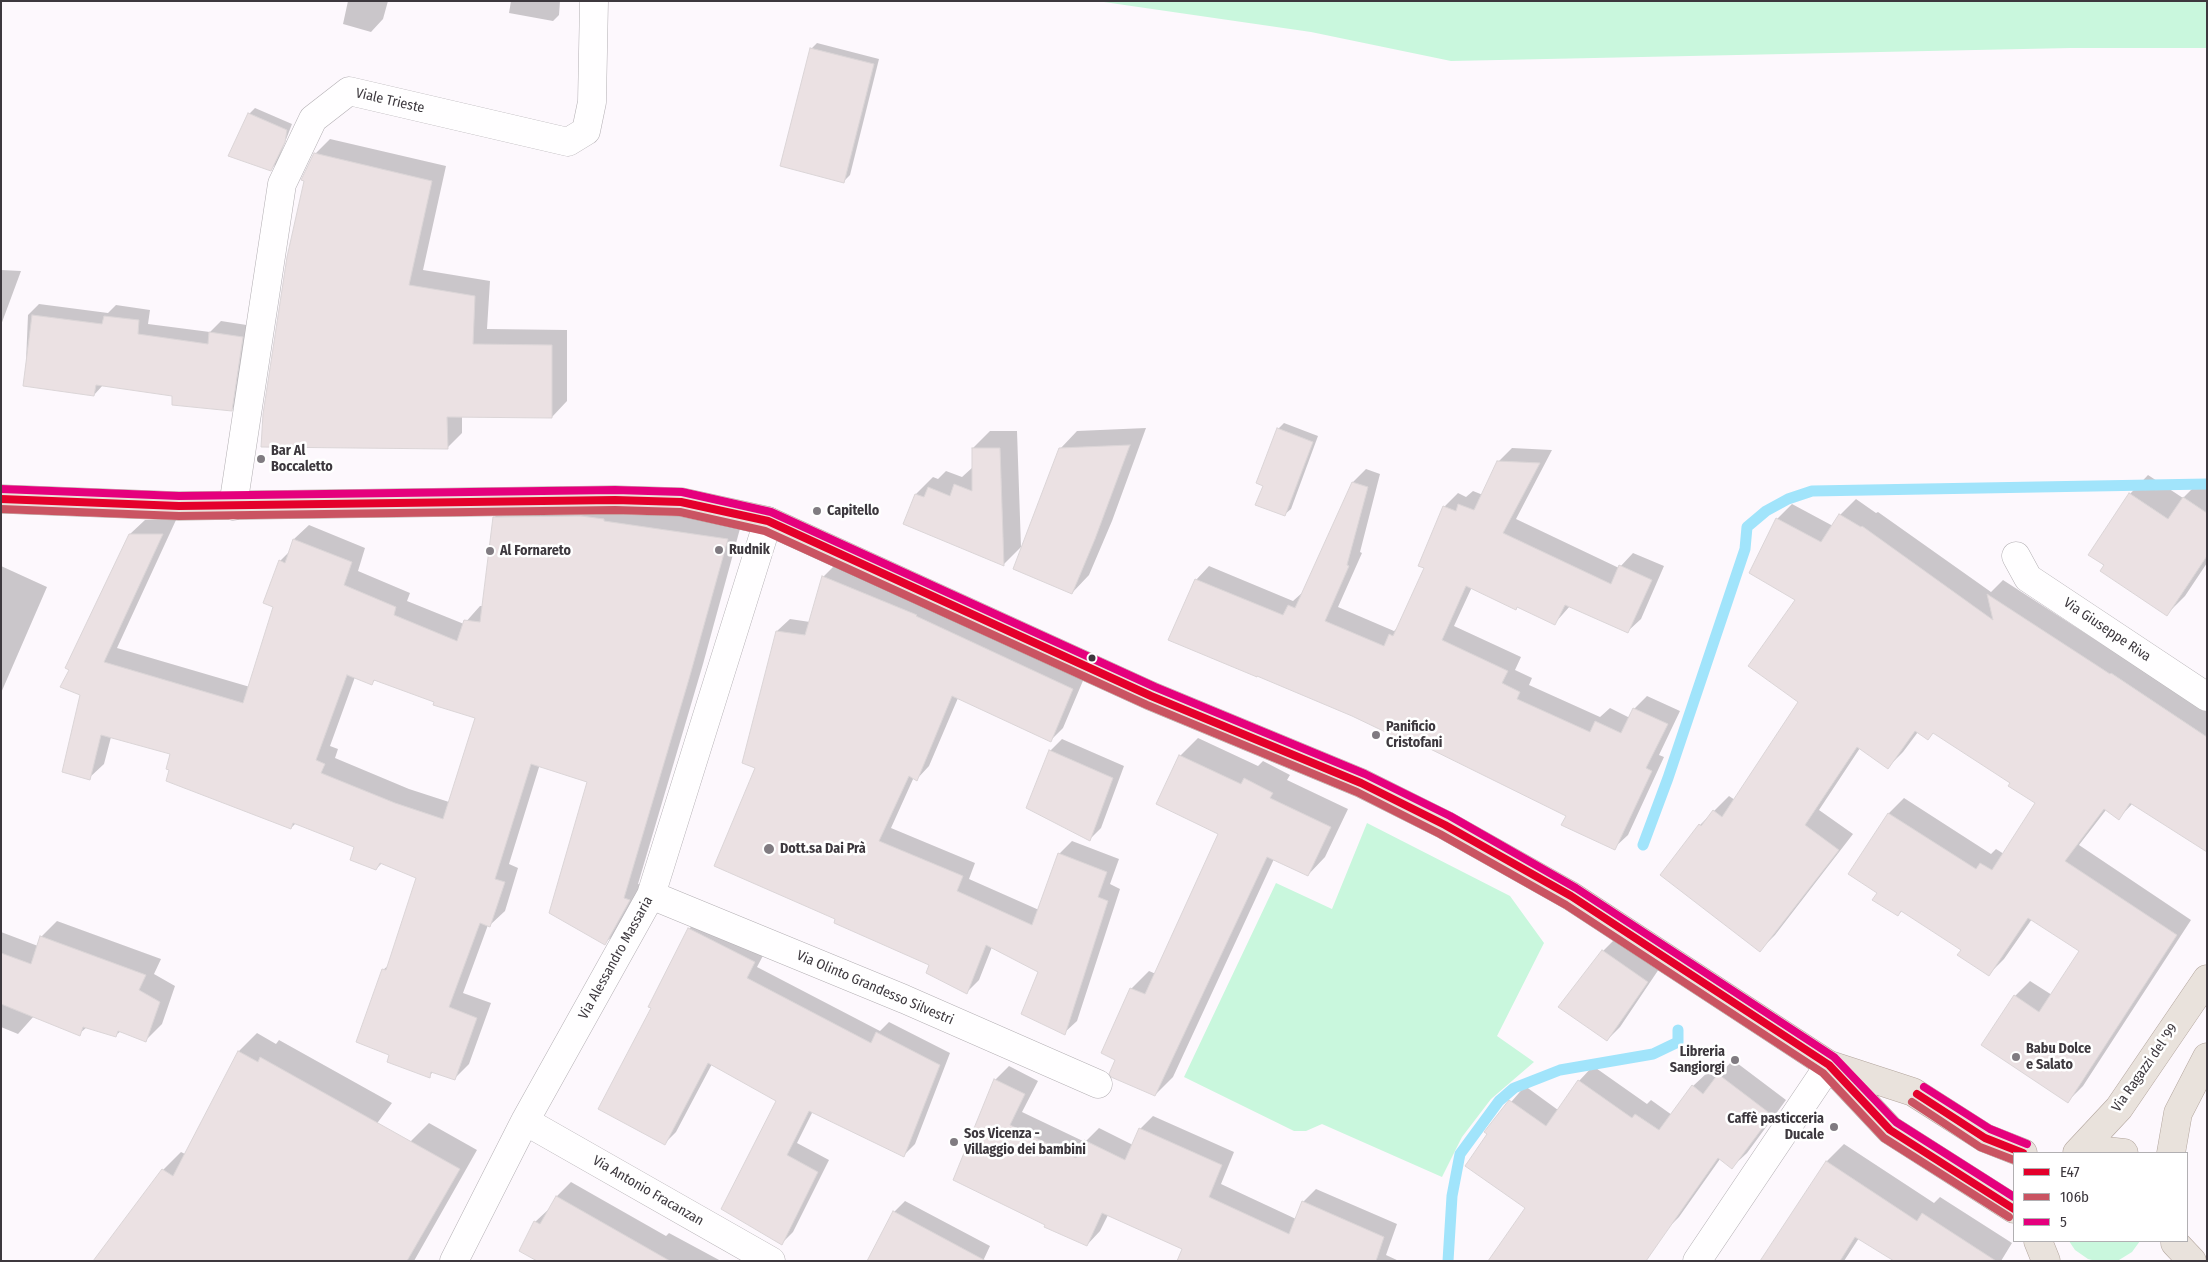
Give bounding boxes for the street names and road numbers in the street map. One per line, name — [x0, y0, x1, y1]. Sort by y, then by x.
street label: Viale Trieste — [354, 85, 426, 117]
street label: Via Giuseppe Riva — [2060, 595, 2154, 665]
street label: Via Alessandro Massaria — [575, 894, 657, 1022]
street label: Via Olinto Grandesso Silvestri — [794, 947, 956, 1029]
street label: Via Ragazzi del '99 — [2108, 1021, 2182, 1115]
street label: Via Antonio Fracanzan — [589, 1152, 707, 1230]

